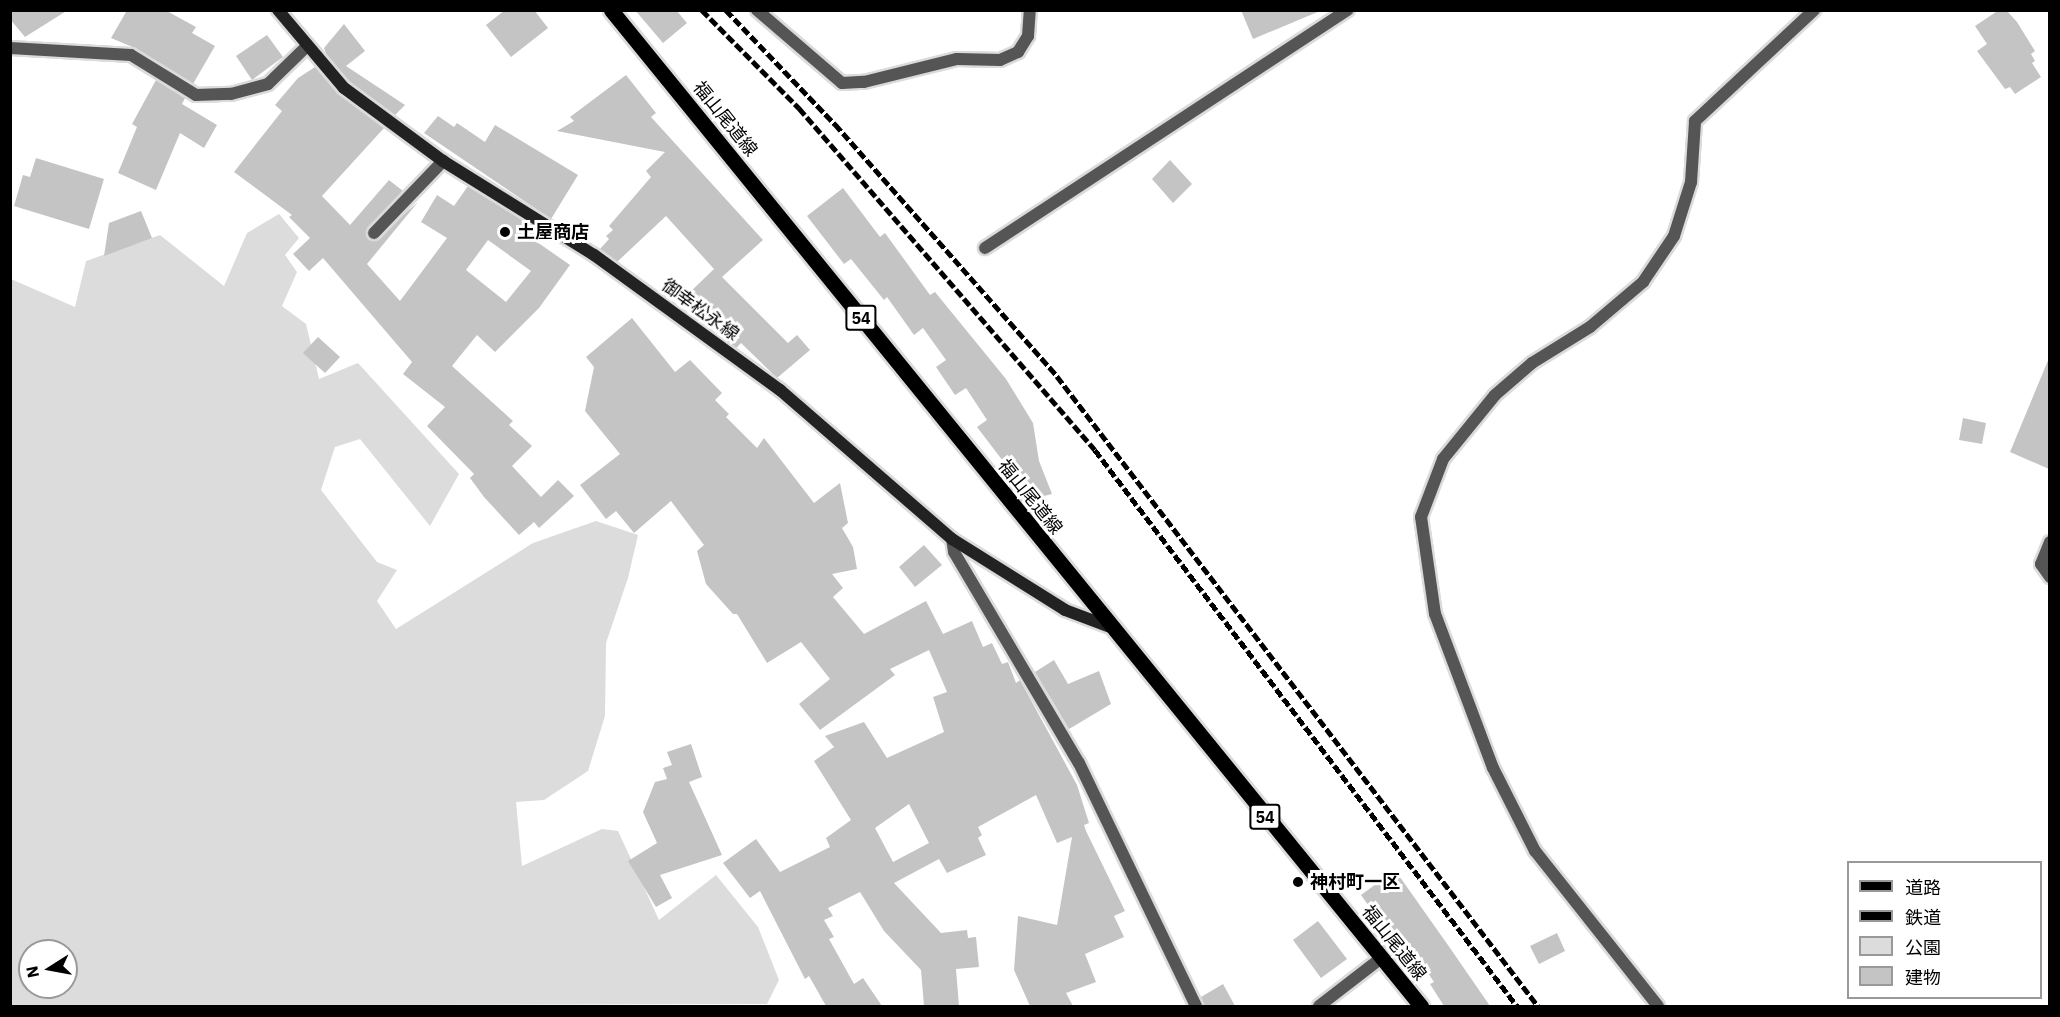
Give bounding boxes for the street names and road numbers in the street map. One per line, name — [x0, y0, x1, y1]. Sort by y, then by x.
street label: 福山尾道線 — [688, 77, 762, 161]
street label: 御幸松永線 — [657, 275, 743, 345]
road number: 54 — [844, 305, 878, 331]
street label: 福山尾道線 — [993, 455, 1067, 539]
road number: 54 — [1248, 804, 1282, 830]
street label: 福山尾道線 — [1357, 901, 1431, 985]

